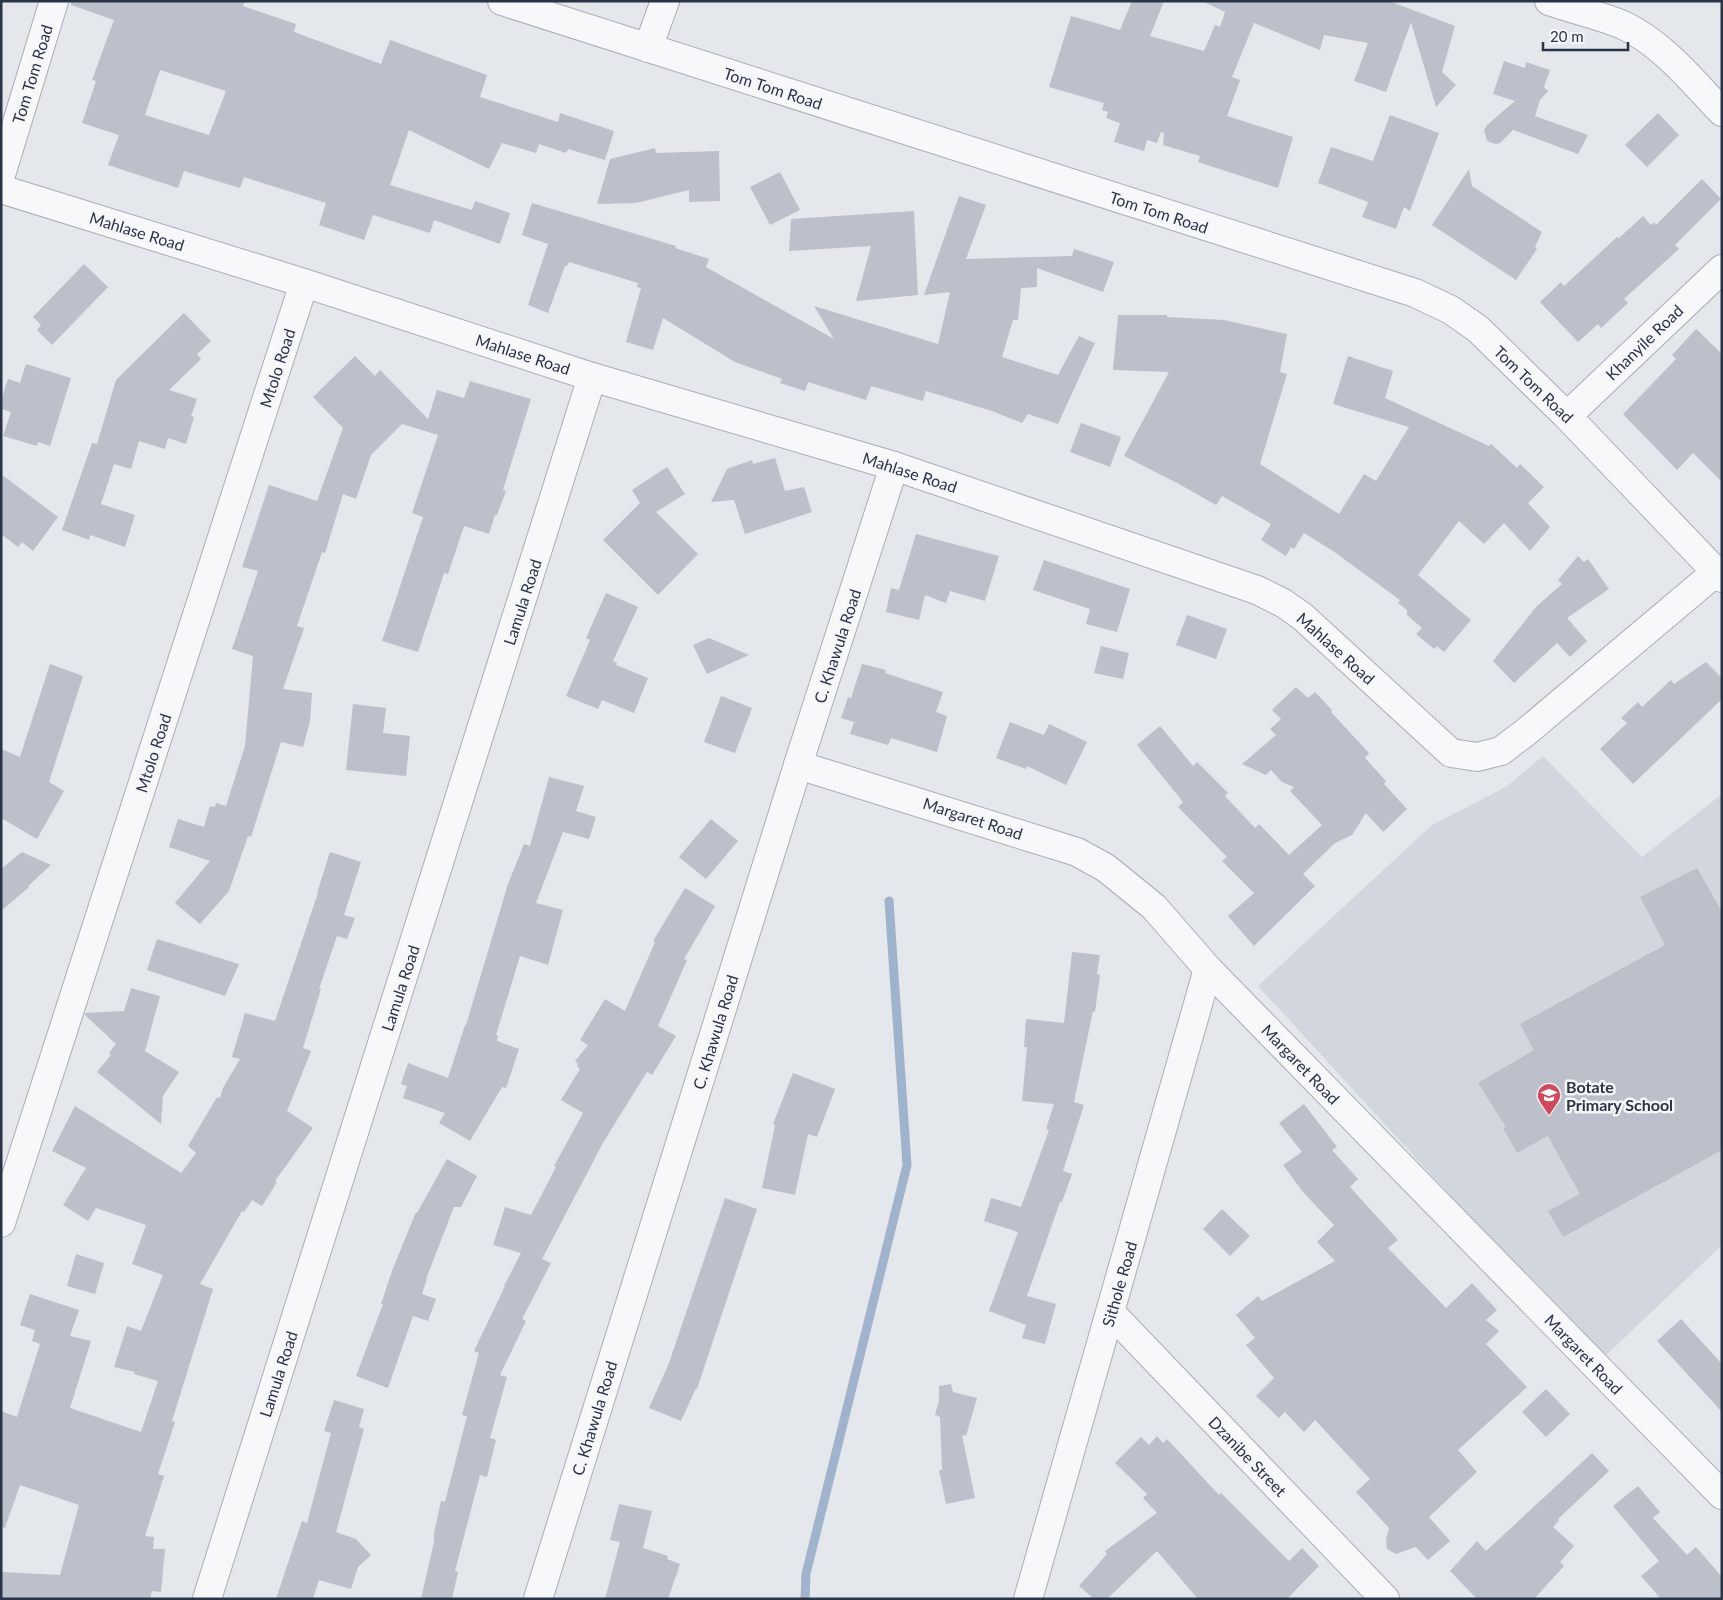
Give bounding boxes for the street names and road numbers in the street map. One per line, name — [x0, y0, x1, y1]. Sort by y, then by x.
street label: Tom Tom Road — [8, 22, 56, 126]
street label: Tom Tom Road — [721, 63, 825, 113]
street label: Tom Tom Road — [1107, 187, 1211, 237]
street label: Mahlase Road — [87, 208, 187, 254]
street label: Khanyile Road — [1601, 300, 1687, 384]
street label: Mtolo Road — [255, 326, 299, 410]
street label: Mahlase Road — [473, 330, 573, 378]
street label: Tom Tom Road — [1490, 342, 1578, 426]
street label: Mahlase Road — [860, 448, 960, 496]
street label: Lamula Road — [499, 556, 545, 648]
street label: C. Khawula Road — [810, 587, 864, 705]
street label: Mahlase Road — [1293, 608, 1379, 688]
street label: Mtolo Road — [131, 711, 175, 795]
street label: Margaret Road — [921, 793, 1025, 843]
street label: Lamula Road — [377, 942, 423, 1034]
street label: C. Khawula Road — [689, 972, 741, 1092]
street label: Margaret Road — [1258, 1020, 1344, 1108]
street label: Sithole Road — [1098, 1239, 1140, 1329]
street label: Margaret Road — [1541, 1310, 1627, 1398]
street label: Lamula Road — [255, 1328, 301, 1420]
street label: C. Khawula Road — [568, 1358, 620, 1478]
street label: Dzanibe Street — [1205, 1412, 1291, 1500]

